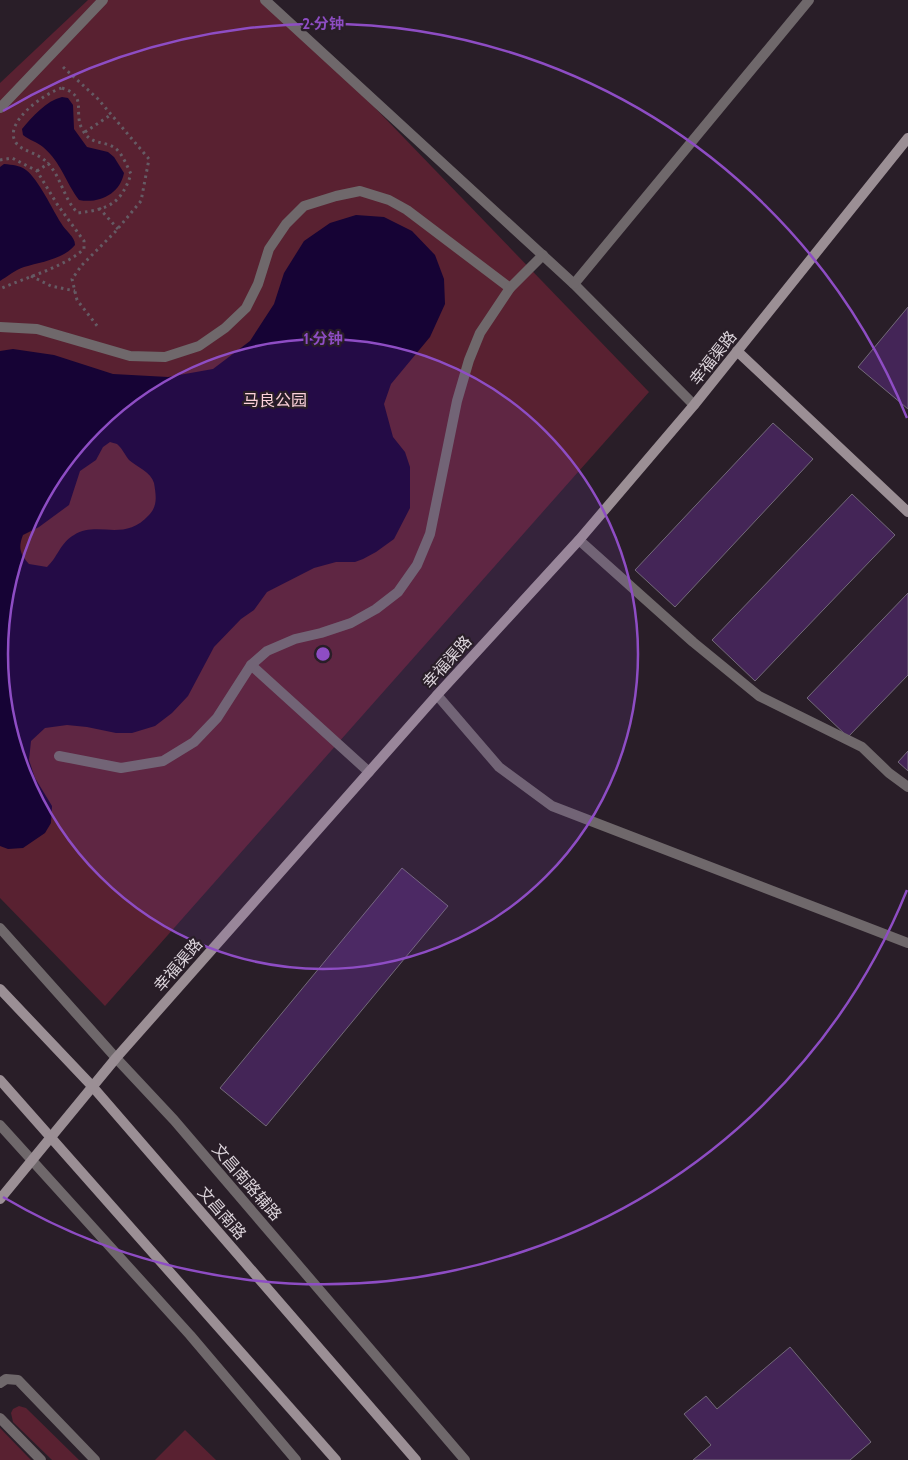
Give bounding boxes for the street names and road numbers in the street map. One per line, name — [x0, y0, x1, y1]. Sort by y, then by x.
street label: 幸福渠路 — [685, 327, 741, 389]
street label: 幸福渠路 — [419, 632, 475, 692]
street label: 幸福渠路 — [150, 935, 206, 995]
street label: 文昌南路辅路 — [208, 1139, 286, 1225]
street label: 文昌南路 — [194, 1183, 250, 1243]

